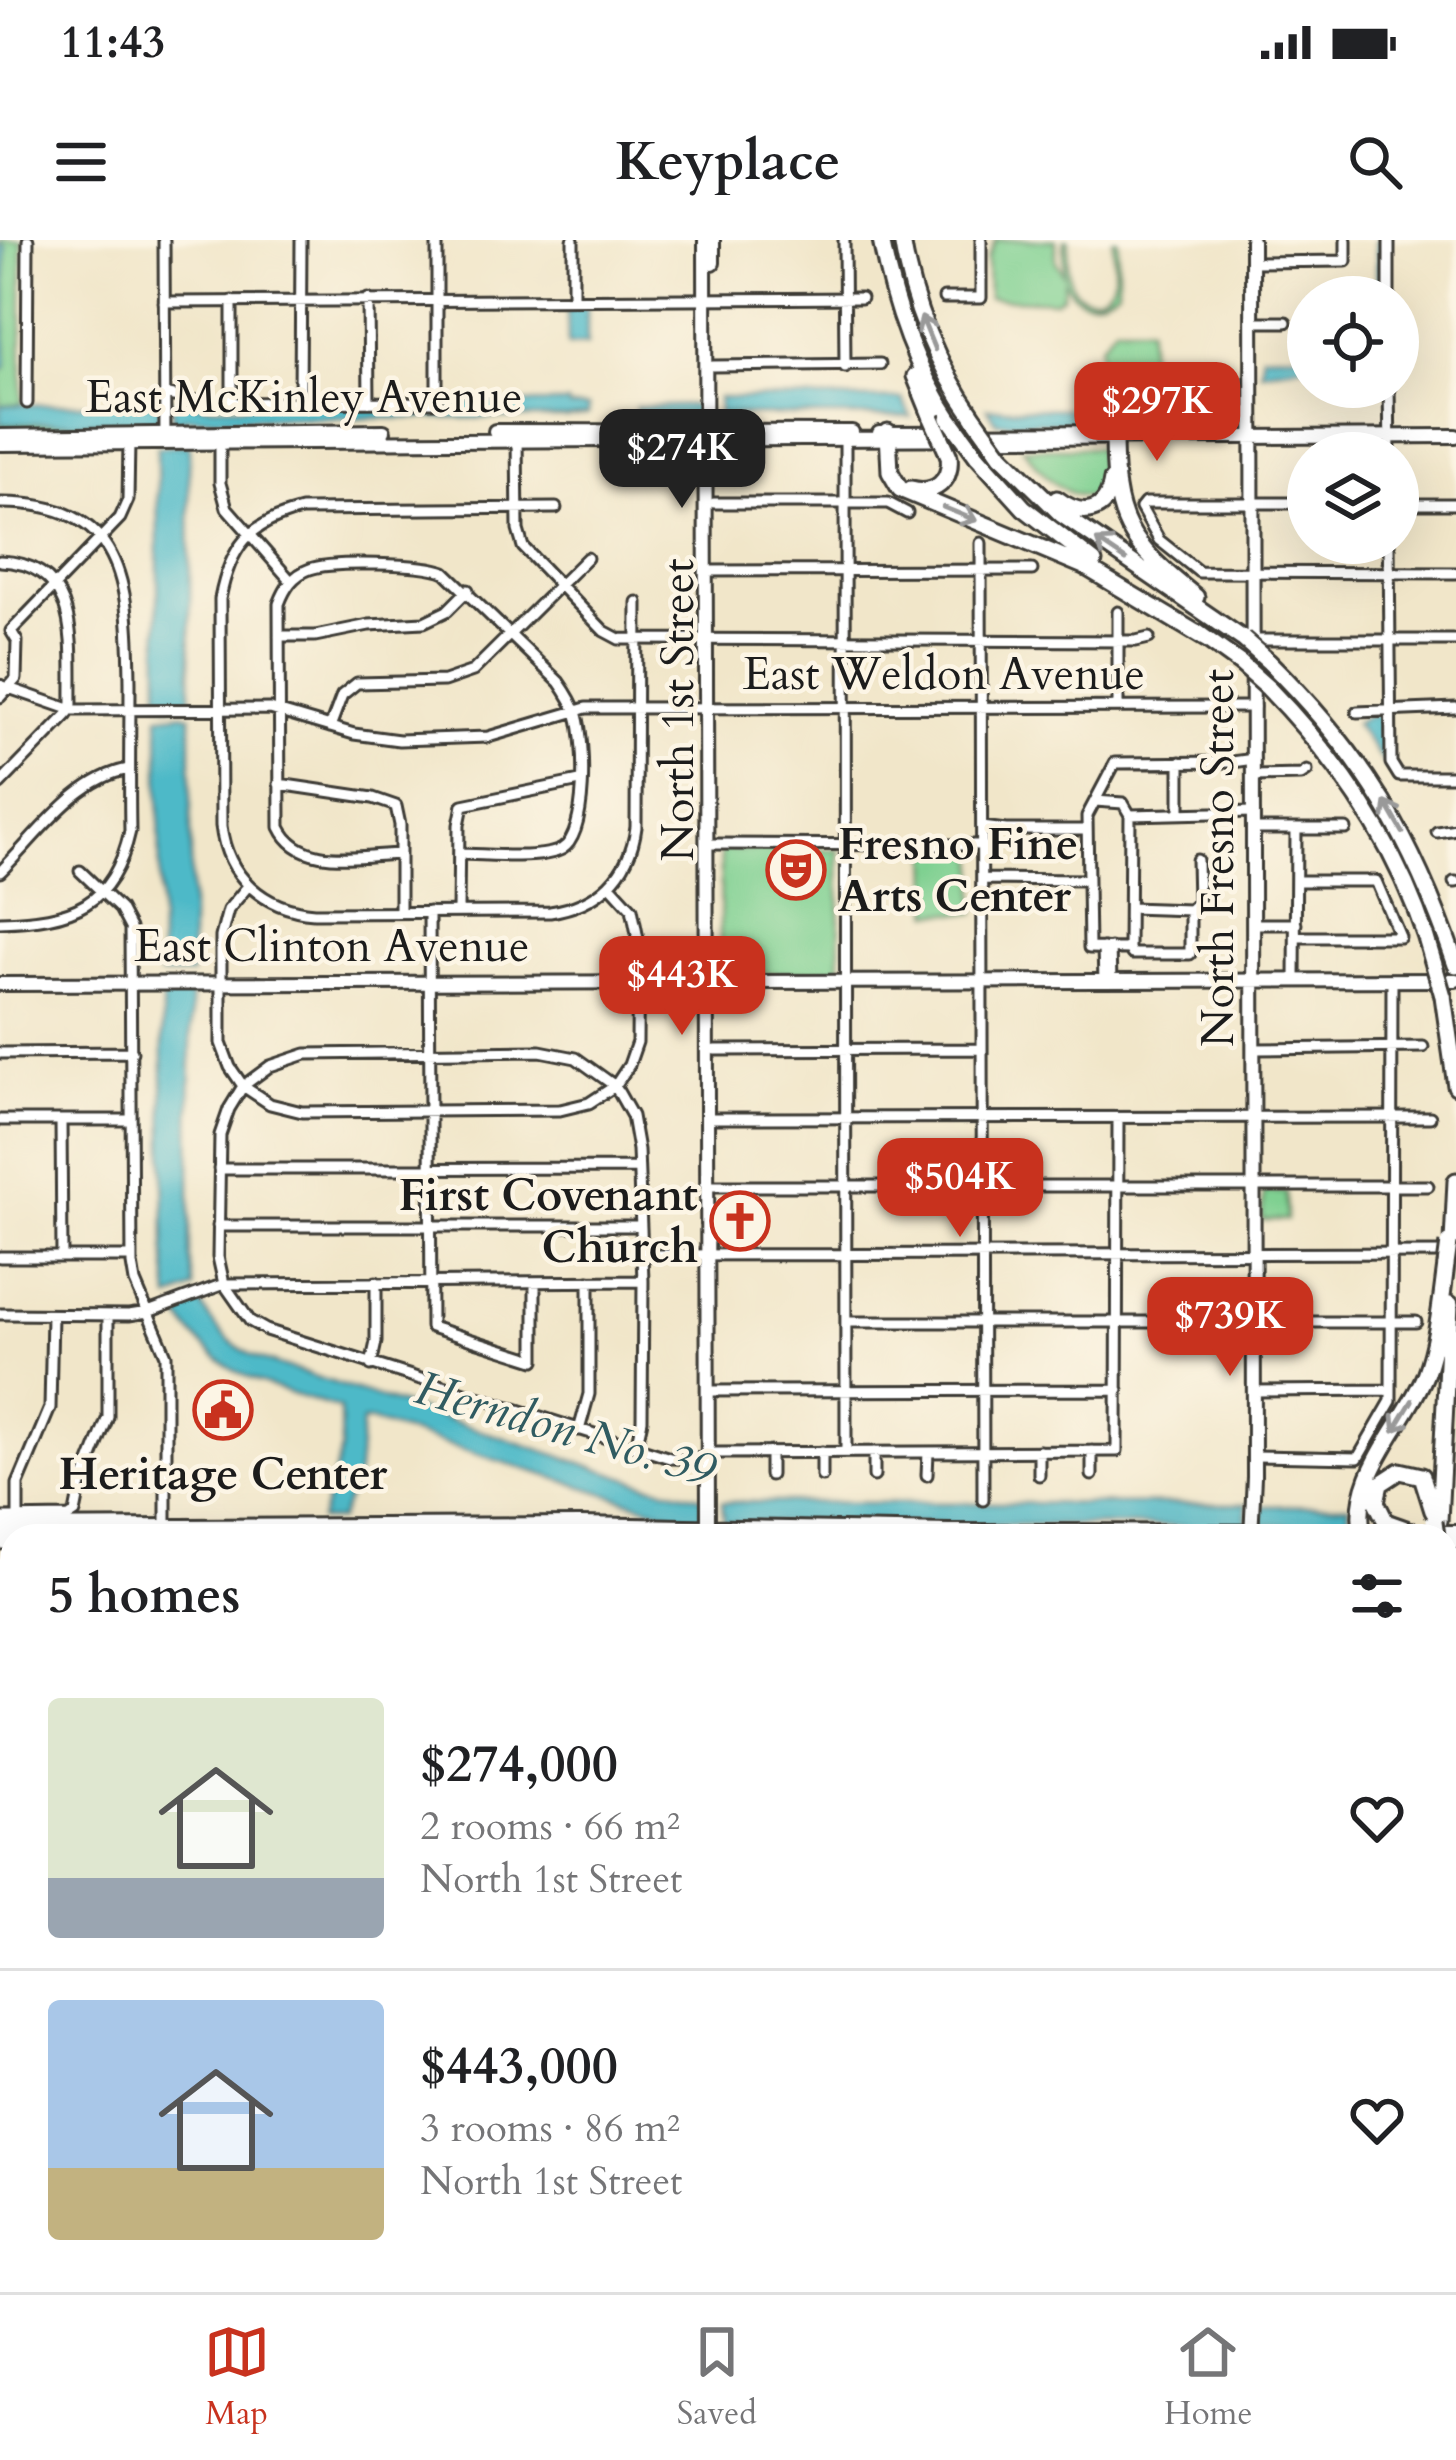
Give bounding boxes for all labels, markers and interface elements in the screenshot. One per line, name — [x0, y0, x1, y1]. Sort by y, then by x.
text: 11:43 — [60, 12, 165, 73]
text: Keyplace — [616, 126, 840, 199]
icon: menu — [48, 129, 114, 195]
icon: search — [1342, 129, 1408, 195]
map controls — [1287, 276, 1419, 564]
button: locate — [1287, 276, 1419, 408]
one-way arrow — [916, 316, 938, 353]
pin: $297K — [1073, 362, 1241, 464]
street label: East McKinley Avenue — [86, 367, 522, 428]
text: $297K — [1101, 374, 1213, 427]
pin: $274K — [598, 409, 766, 511]
text: $274K — [626, 421, 738, 474]
button: layers — [1287, 432, 1419, 564]
one-way arrow — [941, 505, 978, 526]
one-way arrow — [1095, 538, 1128, 563]
street label: North 1st Street — [648, 559, 709, 861]
street label: East Weldon Avenue — [743, 644, 1145, 705]
street label: North Fresno Street — [1188, 669, 1249, 1047]
one-way arrow — [1381, 801, 1405, 836]
place label: Fresno Fine Arts Center — [838, 814, 1078, 927]
theatre icon: Fresno Fine Arts Center — [765, 839, 827, 901]
street label: East Clinton Avenue — [135, 916, 529, 977]
pin: $443K — [598, 936, 766, 1038]
text: $443K — [626, 948, 738, 1001]
pin: $504K — [876, 1138, 1044, 1240]
text: $504K — [904, 1150, 1016, 1203]
place label: First Covenant Church — [399, 1165, 698, 1278]
church icon: First Covenant Church — [709, 1190, 771, 1252]
pin: $739K — [1146, 1277, 1314, 1379]
text: $739K — [1174, 1289, 1286, 1342]
water label: Herndon No. 39 — [408, 1355, 724, 1503]
public building icon: Heritage Center — [192, 1379, 254, 1441]
one-way arrow — [1391, 1398, 1415, 1433]
place label: Heritage Center — [59, 1444, 388, 1505]
text: 5 homes — [48, 1561, 240, 1631]
icon: filters — [1344, 1563, 1410, 1629]
text: $274,000 — [420, 1730, 618, 1800]
icon: home — [144, 1746, 288, 1890]
icon: heart — [1344, 1785, 1410, 1851]
text: 2 rooms · 66 m² — [420, 1800, 680, 1853]
text: North 1st Street — [420, 1853, 682, 1906]
text: $443,000 — [420, 2032, 618, 2102]
icon: home — [144, 2048, 288, 2192]
icon: heart — [1344, 2087, 1410, 2153]
text: 3 rooms · 86 m² — [420, 2102, 680, 2155]
text: North 1st Street — [420, 2155, 682, 2208]
tab: Map — [204, 2319, 270, 2436]
tab: Saved — [677, 2319, 757, 2436]
tab: Home — [1164, 2319, 1252, 2436]

